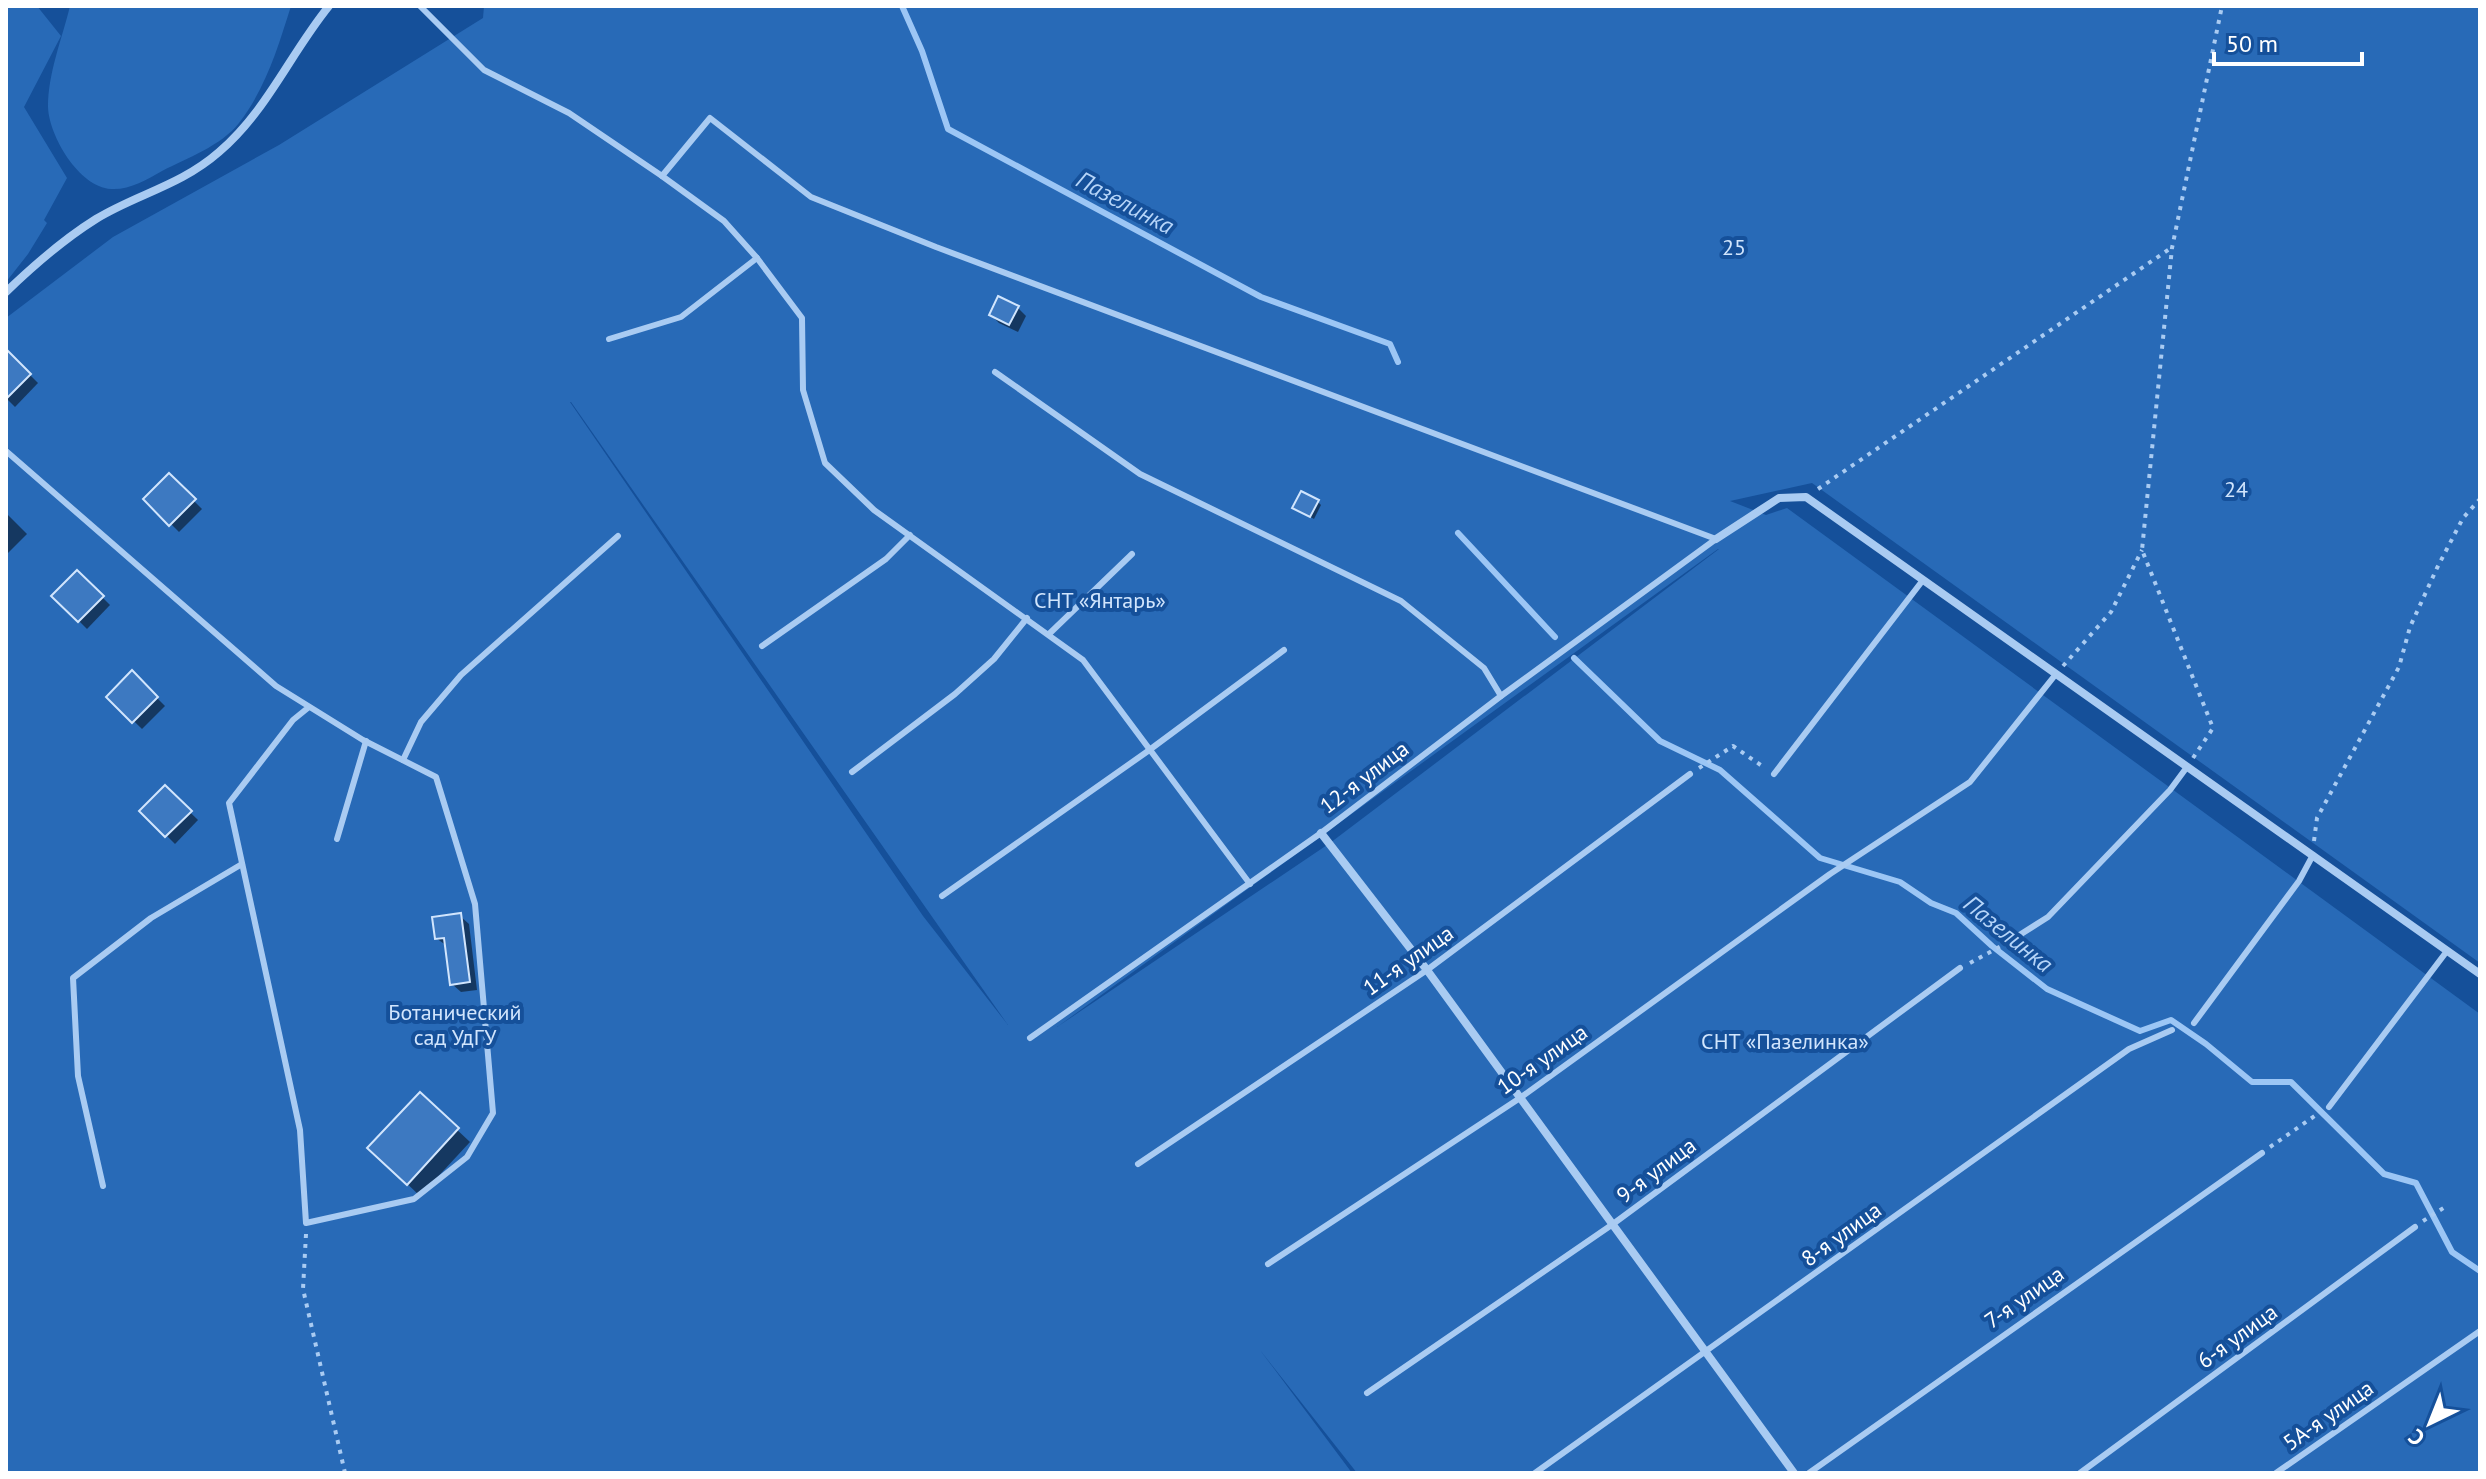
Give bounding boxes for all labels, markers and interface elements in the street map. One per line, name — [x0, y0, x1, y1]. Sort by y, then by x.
scale bar — [2214, 16, 2362, 66]
text: 50 m — [2226, 28, 2278, 59]
water label: Пазелинка — [1071, 164, 1180, 241]
park label: 25 — [1722, 233, 1746, 261]
park label: 24 — [2224, 475, 2248, 503]
park label: СНТ «Янтарь» — [1034, 586, 1166, 614]
street label: 12-я улица — [1314, 734, 1414, 820]
water label: Пазелинка — [1957, 888, 2060, 979]
street label: 11-я улица — [1357, 919, 1459, 1001]
park label: Ботанический сад УдГУ — [388, 998, 522, 1051]
street label: 10-я улица — [1491, 1018, 1593, 1100]
park label: СНТ «Пазелинка» — [1701, 1027, 1869, 1055]
street label: 9-я улица — [1611, 1131, 1701, 1209]
street label: 8-я улица — [1795, 1196, 1887, 1272]
street label: 7-я улица — [1979, 1259, 2069, 1335]
street label: 6-я улица — [2191, 1298, 2283, 1374]
street label: 5А-я улица — [2277, 1374, 2379, 1456]
north arrow — [2390, 1383, 2470, 1463]
text: С — [2402, 1423, 2430, 1452]

